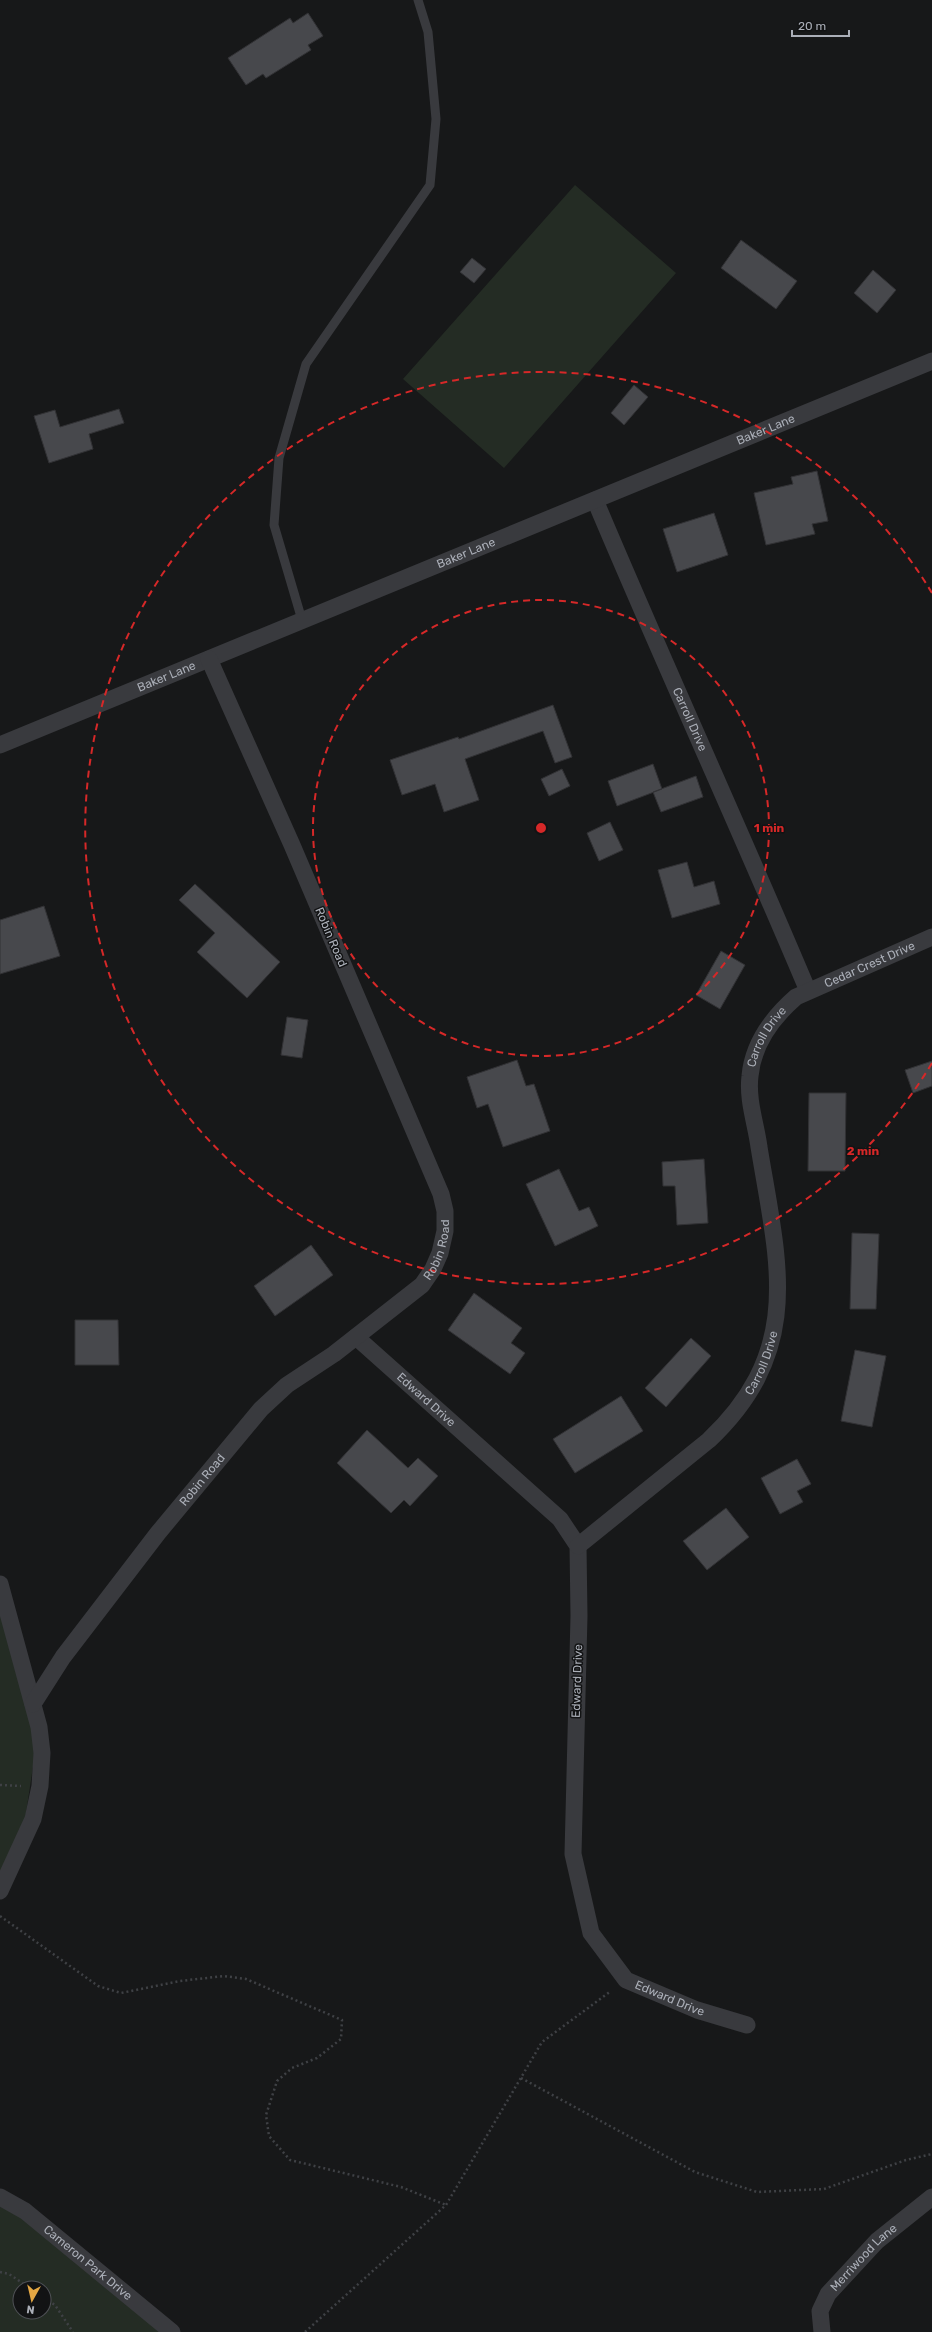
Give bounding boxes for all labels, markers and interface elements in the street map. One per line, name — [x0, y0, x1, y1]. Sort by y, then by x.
scale bar — [792, 12, 849, 38]
text: 20 m — [798, 19, 826, 33]
street label: Baker Lane — [734, 411, 797, 448]
street label: Baker Lane — [435, 535, 498, 571]
street label: Baker Lane — [135, 658, 198, 695]
street label: Carroll Drive — [670, 685, 710, 754]
centre of rings — [534, 821, 548, 835]
text: 1 min — [754, 821, 785, 835]
street label: Robin Road — [312, 905, 350, 969]
street label: Cedar Crest Drive — [822, 938, 917, 991]
street label: Carroll Drive — [744, 1003, 789, 1068]
text: 2 min — [847, 1144, 880, 1158]
street label: Robin Road — [421, 1219, 452, 1283]
street label: Carroll Drive — [742, 1329, 780, 1398]
street label: Edward Drive — [394, 1370, 459, 1430]
street label: Robin Road — [176, 1451, 228, 1509]
street label: Edward Drive — [569, 1644, 585, 1718]
street label: Edward Drive — [633, 1978, 706, 2019]
street label: Merriwood Lane — [827, 2221, 900, 2294]
street label: Cameron Park Drive — [41, 2222, 135, 2303]
north arrow — [12, 2280, 52, 2320]
text: N — [26, 2302, 36, 2316]

